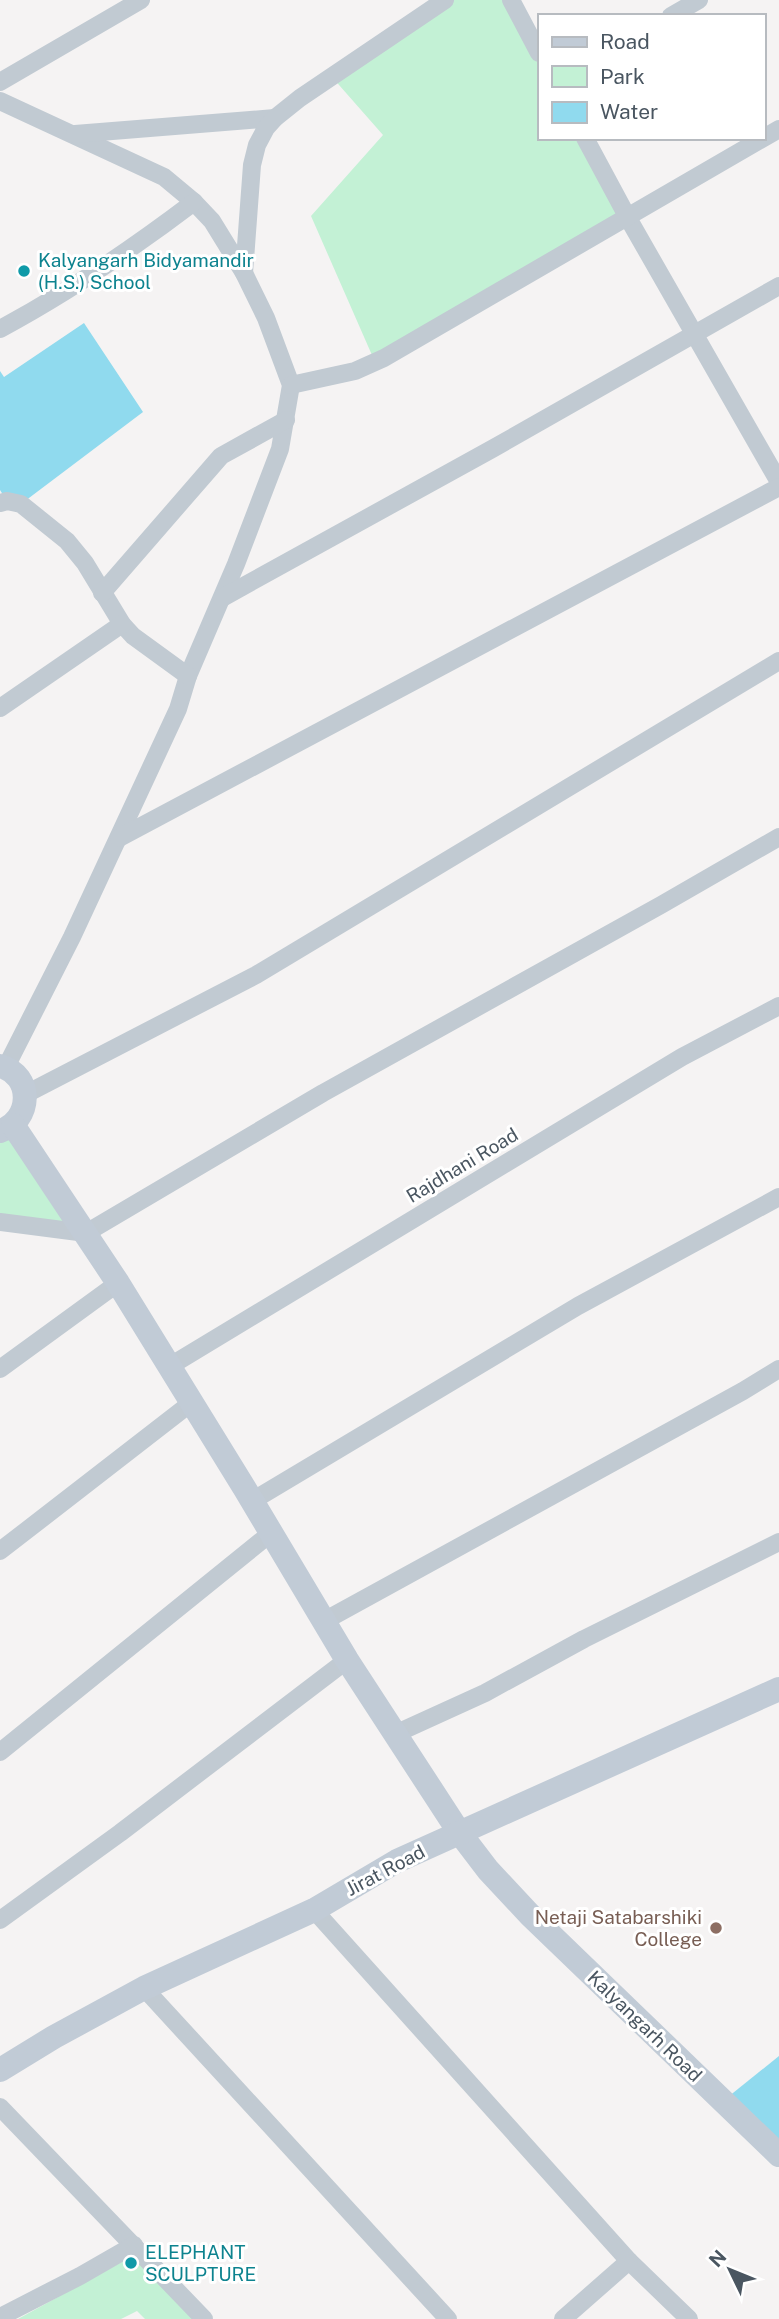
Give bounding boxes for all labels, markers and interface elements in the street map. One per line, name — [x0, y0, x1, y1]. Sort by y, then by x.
legend — [538, 14, 765, 140]
text: Road — [600, 29, 650, 54]
text: Park — [600, 64, 645, 89]
text: Water — [600, 99, 658, 124]
place label: Kalyangarh Bidyamandir (H.S.) School — [38, 249, 254, 293]
marker: Kalyangarh Bidyamandir (H.S.) School — [16, 263, 32, 279]
street label: Rajdhani Road — [402, 1123, 522, 1207]
street label: Jirat Road — [342, 1840, 428, 1900]
place label: Netaji Satabarshiki College — [535, 1906, 702, 1950]
marker: Netaji Satabarshiki College — [708, 1920, 724, 1936]
street label: Kalyangarh Road — [583, 1966, 707, 2086]
north arrow — [695, 2235, 765, 2305]
place label: ELEPHANT SCULPTURE — [145, 2241, 256, 2285]
text: N — [704, 2245, 731, 2271]
marker: ELEPHANT SCULPTURE — [123, 2255, 139, 2271]

